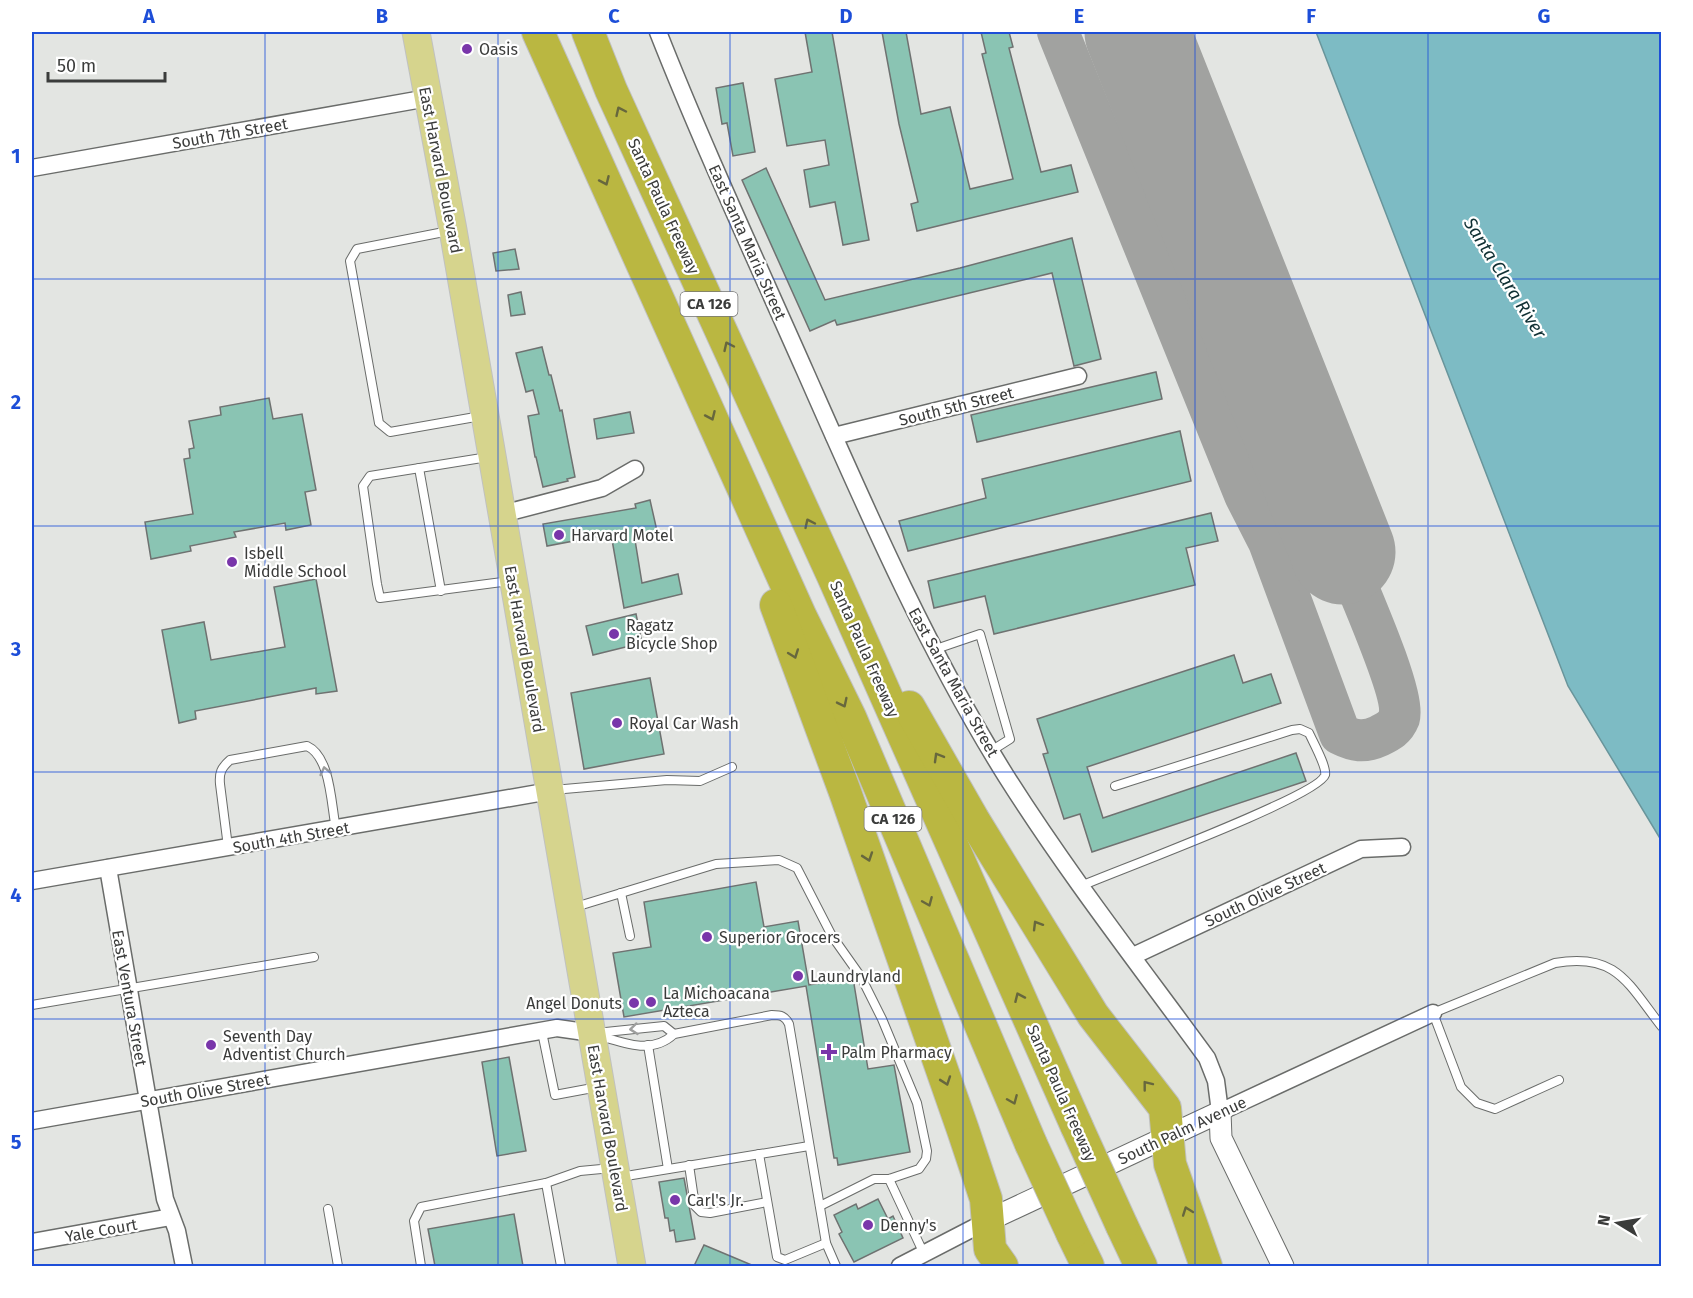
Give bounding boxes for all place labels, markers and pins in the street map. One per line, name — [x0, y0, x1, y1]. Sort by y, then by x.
place label: Oasis — [479, 40, 518, 59]
marker: Oasis — [460, 42, 474, 56]
place label: Harvard Motel — [571, 526, 674, 545]
marker: Harvard Motel — [552, 528, 566, 542]
place label: Isbell Middle School — [244, 544, 347, 581]
marker: Isbell Middle School — [225, 555, 239, 569]
place label: Ragatz Bicycle Shop — [626, 616, 718, 653]
marker: Ragatz Bicycle Shop — [607, 627, 621, 641]
place label: Royal Car Wash — [629, 714, 739, 733]
marker: Royal Car Wash — [610, 716, 624, 730]
place label: Superior Grocers — [719, 928, 840, 947]
marker: Superior Grocers — [700, 930, 714, 944]
place label: Laundryland — [810, 967, 901, 986]
marker: Laundryland — [791, 969, 805, 983]
place label: La Michoacana Azteca — [663, 984, 770, 1021]
place label: Angel Donuts — [526, 994, 622, 1013]
marker: La Michoacana Azteca — [644, 995, 658, 1009]
marker: Angel Donuts — [627, 996, 641, 1010]
place label: Seventh Day Adventist Church — [223, 1027, 346, 1064]
marker: Seventh Day Adventist Church — [204, 1038, 218, 1052]
place label: Palm Pharmacy — [841, 1043, 952, 1062]
marker: Palm Pharmacy — [822, 1045, 836, 1059]
place label: Carl's Jr. — [687, 1191, 744, 1210]
marker: Carl's Jr. — [668, 1193, 682, 1207]
place label: Denny's — [880, 1216, 936, 1235]
marker: Denny's — [861, 1218, 875, 1232]

